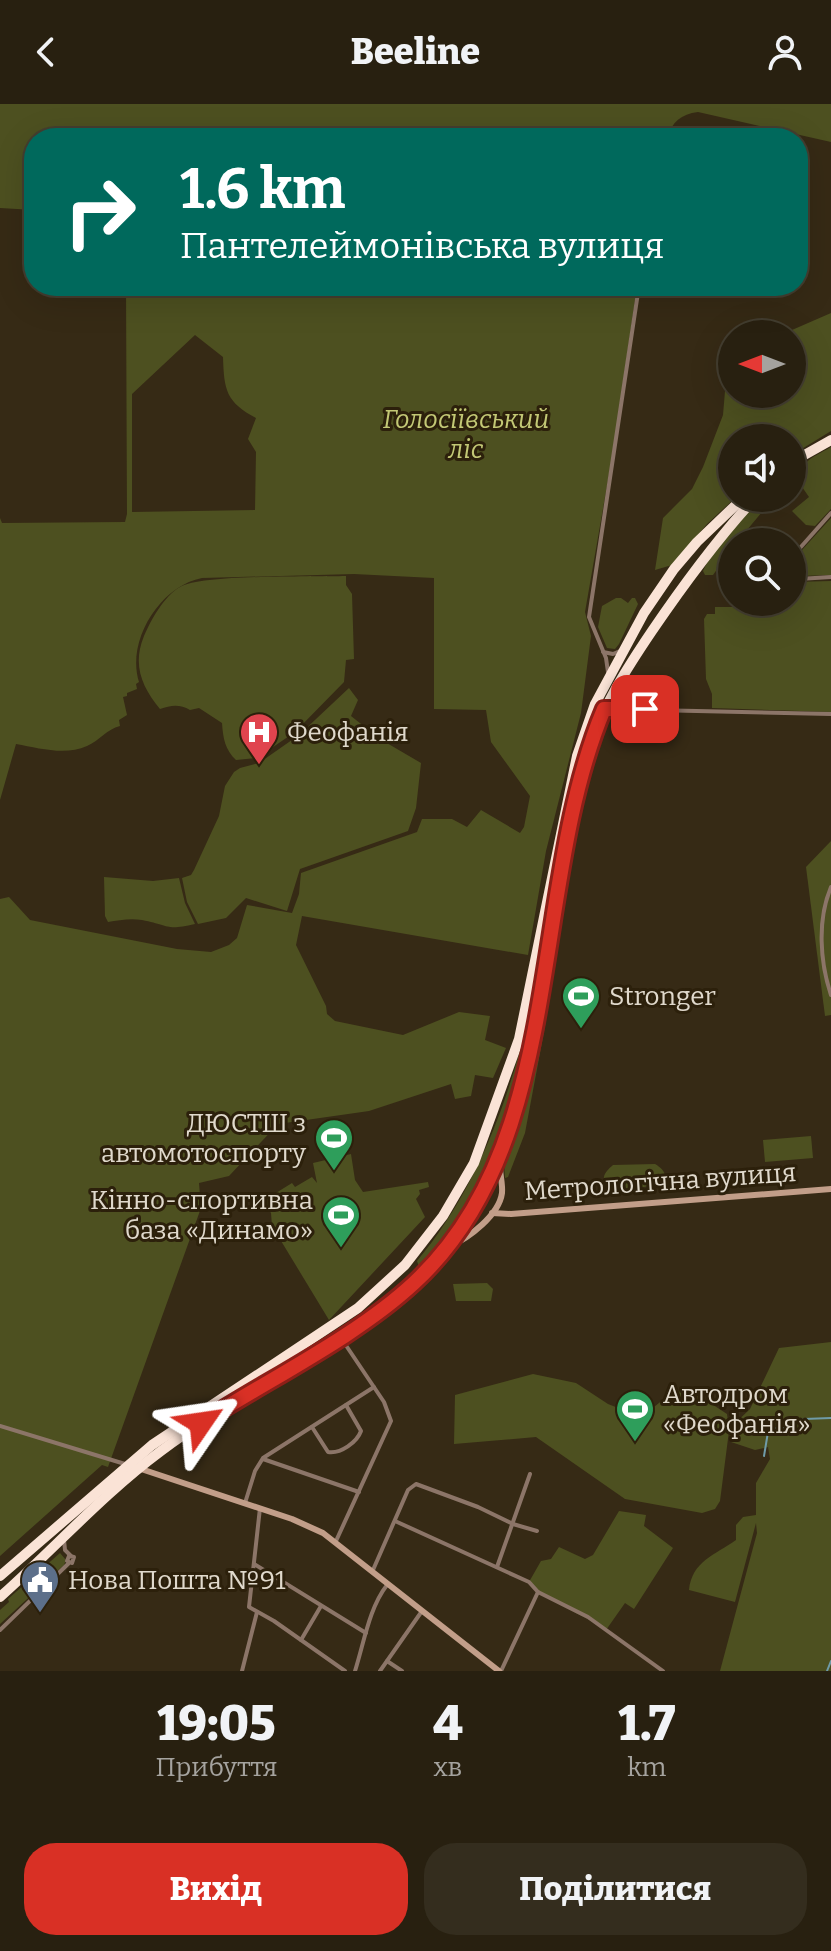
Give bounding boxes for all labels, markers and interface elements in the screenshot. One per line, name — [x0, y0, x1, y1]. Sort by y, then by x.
icon: back — [24, 30, 68, 74]
text: Beeline — [351, 30, 480, 74]
icon: person — [763, 30, 807, 74]
text: 1.6 km — [180, 156, 345, 223]
icon: right — [48, 160, 152, 264]
text: Пантелеймонівська вулиця — [180, 224, 664, 268]
north arrow — [718, 320, 806, 408]
map controls — [718, 320, 806, 616]
park label: Голосіївський ліс — [383, 404, 549, 465]
button: sound — [718, 424, 806, 512]
button: search — [718, 528, 806, 616]
pin — [611, 675, 679, 743]
icon: arrive — [623, 687, 667, 731]
hospital icon: Феофанія — [238, 711, 280, 766]
place label: Феофанія — [287, 717, 408, 748]
sports icon: Stronger — [560, 975, 602, 1030]
place label: Stronger — [609, 981, 716, 1012]
place label: ДЮСТШ з автомотоспорту — [101, 1108, 306, 1169]
sports icon: ДЮСТШ з автомотоспорту — [313, 1117, 355, 1172]
street label: Метрологічна вулиця — [523, 1157, 797, 1207]
place label: Кінно-спортивна база «Динамо» — [90, 1185, 313, 1246]
sports icon: Кінно-спортивна база «Динамо» — [320, 1194, 362, 1249]
place label: Автодром «Феофанія» — [663, 1379, 810, 1440]
position arrow — [159, 1381, 243, 1465]
sports icon: Автодром «Феофанія» — [614, 1388, 656, 1443]
public building icon: Нова Пошта №91 — [19, 1559, 61, 1614]
place label: Нова Пошта №91 — [68, 1565, 286, 1596]
text: 19:05 — [157, 1695, 276, 1753]
text: 4 — [433, 1695, 463, 1753]
text: 1.7 — [618, 1695, 675, 1753]
text: Прибуття — [156, 1752, 277, 1783]
text: хв — [433, 1752, 462, 1783]
text: km — [627, 1752, 666, 1783]
button: Вихід — [24, 1843, 408, 1935]
button: Поділитися — [424, 1843, 807, 1935]

